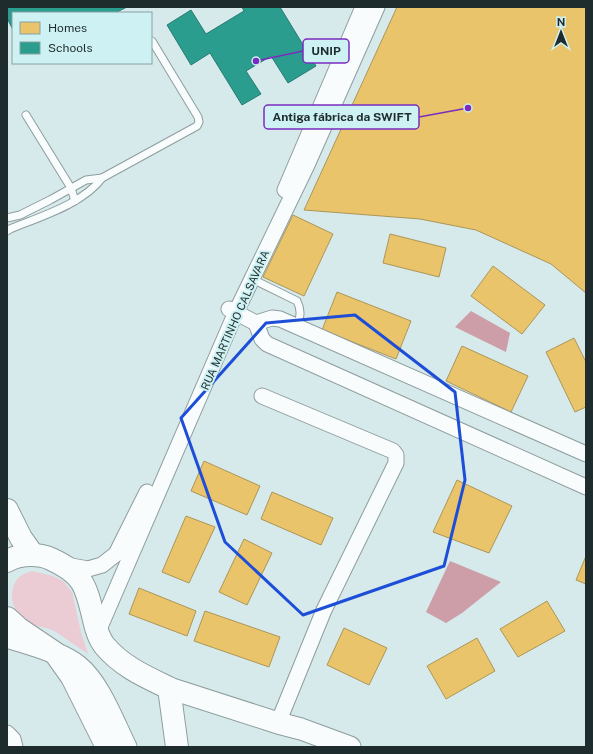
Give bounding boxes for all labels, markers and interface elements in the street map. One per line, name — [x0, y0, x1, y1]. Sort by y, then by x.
legend — [12, 12, 152, 64]
north arrow — [541, 12, 581, 52]
text: N — [557, 16, 565, 28]
text: Homes — [48, 21, 87, 35]
callout: UNIP — [303, 39, 349, 63]
text: Schools — [48, 41, 93, 55]
text: UNIP — [311, 44, 341, 58]
callout: Antiga fábrica da SWIFT — [264, 105, 419, 129]
text: Antiga fábrica da SWIFT — [272, 110, 412, 124]
street label: RUA MARTINHO CALSAVARA — [199, 248, 271, 392]

